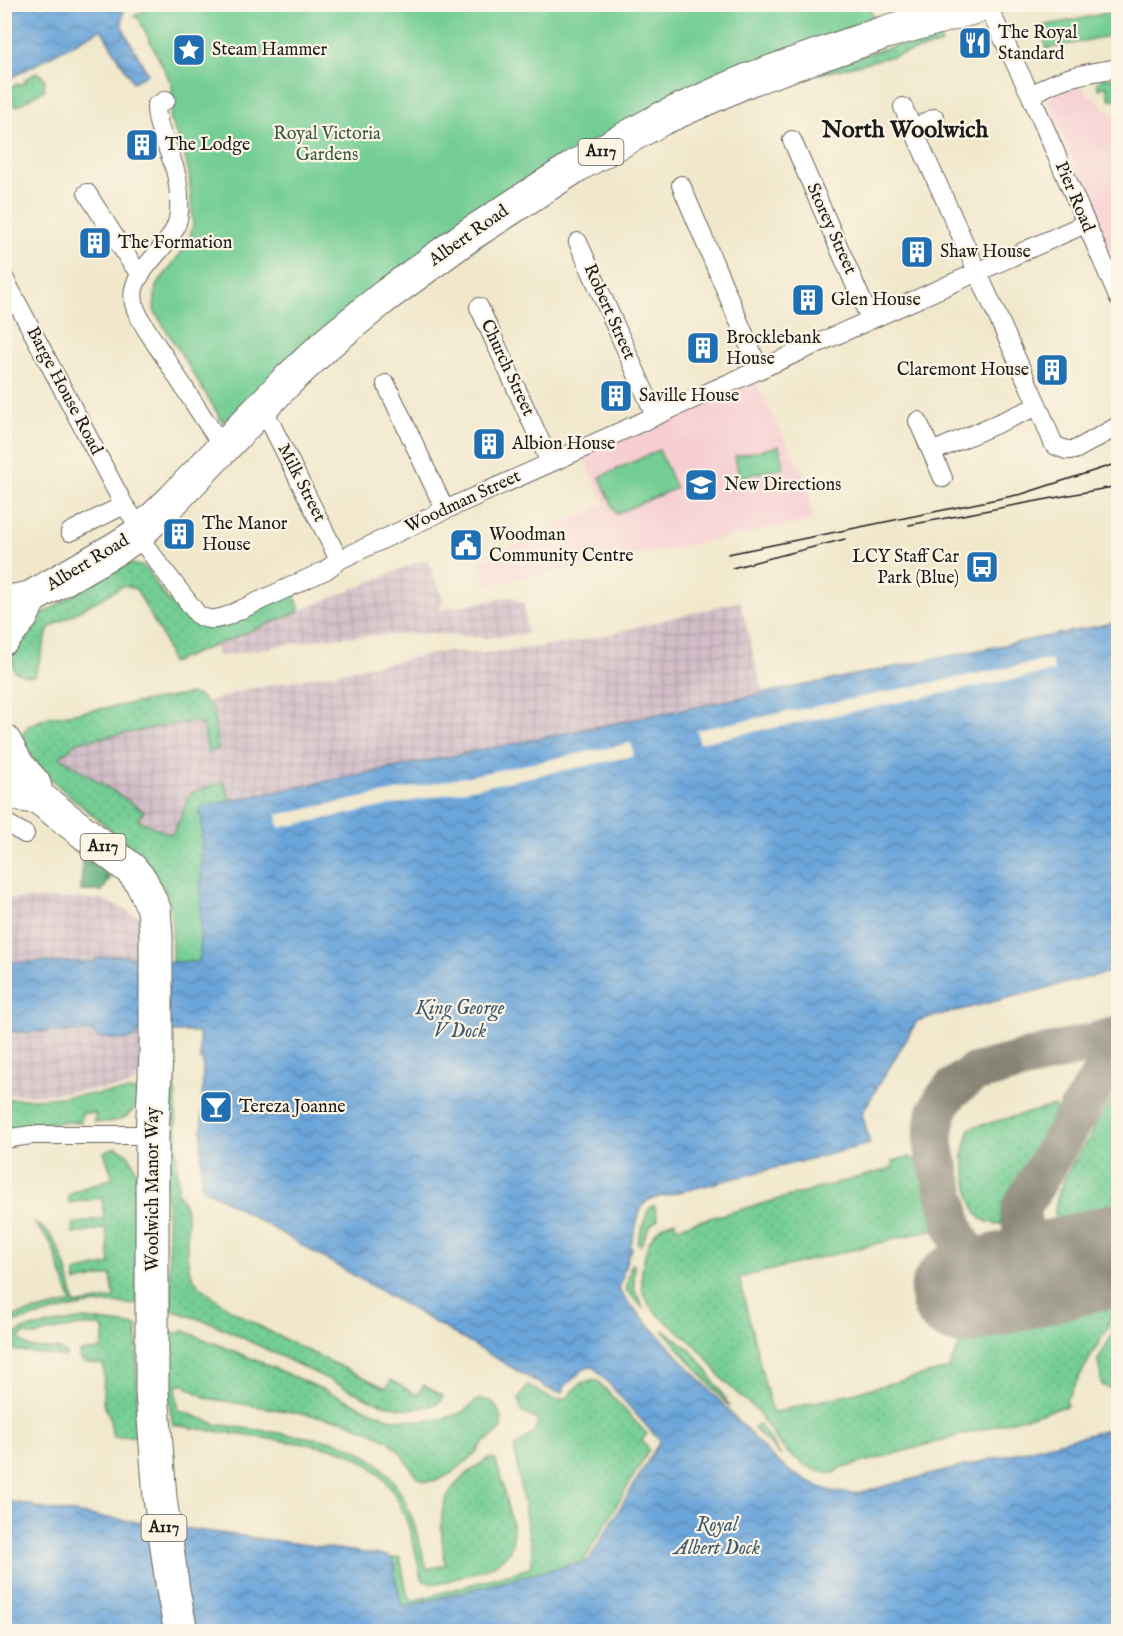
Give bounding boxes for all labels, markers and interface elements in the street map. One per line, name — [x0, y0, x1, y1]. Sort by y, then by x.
place label: The Royal Standard — [998, 22, 1078, 66]
restaurant icon: The Royal Standard — [957, 25, 993, 61]
place icon: Steam Hammer — [171, 32, 207, 68]
place label: Steam Hammer — [212, 39, 328, 62]
district label: North Woolwich — [821, 115, 989, 146]
park label: Royal Victoria Gardens — [273, 123, 381, 167]
building icon: The Lodge — [124, 127, 160, 163]
place label: The Lodge — [165, 134, 250, 157]
road number: A117 — [578, 139, 624, 165]
street label: Pier Road — [1049, 158, 1099, 236]
street label: Storey Street — [801, 180, 861, 278]
street label: Albert Road — [424, 200, 514, 272]
building icon: The Formation — [77, 225, 113, 261]
place label: The Formation — [118, 232, 233, 255]
building icon: Shaw House — [899, 234, 935, 270]
place label: Shaw House — [940, 241, 1031, 264]
street label: Robert Street — [578, 260, 640, 364]
building icon: Glen House — [790, 282, 826, 318]
place label: Glen House — [831, 289, 921, 312]
street label: Church Street — [475, 316, 539, 420]
street label: Barge House Road — [21, 323, 108, 459]
place label: Brocklebank House — [726, 327, 822, 371]
building icon: Brocklebank House — [685, 330, 721, 366]
building icon: Claremont House — [1034, 352, 1070, 388]
place label: Claremont House — [897, 359, 1029, 382]
building icon: Saville House — [598, 378, 634, 414]
place label: Saville House — [639, 385, 739, 408]
building icon: Albion House — [471, 426, 507, 462]
place label: Albion House — [511, 433, 615, 456]
street label: Milk Street — [271, 440, 331, 526]
street label: Woodman Street — [401, 465, 525, 539]
school or university icon: New Directions — [683, 467, 719, 503]
place label: New Directions — [724, 474, 841, 497]
place label: The Manor House — [202, 513, 288, 557]
building icon: The Manor House — [161, 516, 197, 552]
place label: Woodman Community Centre — [489, 524, 634, 568]
public building icon: Woodman Community Centre — [448, 527, 484, 563]
street label: Albert Road — [42, 529, 134, 597]
place label: LCY Staff Car Park (Blue) — [852, 546, 959, 590]
bus stop icon: LCY Staff Car Park (Blue) — [964, 549, 1000, 585]
road number: A117 — [80, 834, 126, 860]
water label: King George V Dock — [415, 996, 505, 1044]
bar icon: Tereza Joanne — [198, 1089, 234, 1125]
place label: Tereza Joanne — [239, 1096, 346, 1119]
street label: Woolwich Manor Way — [142, 1106, 165, 1271]
water label: Royal Albert Dock — [672, 1513, 760, 1561]
road number: A117 — [142, 1515, 186, 1541]

